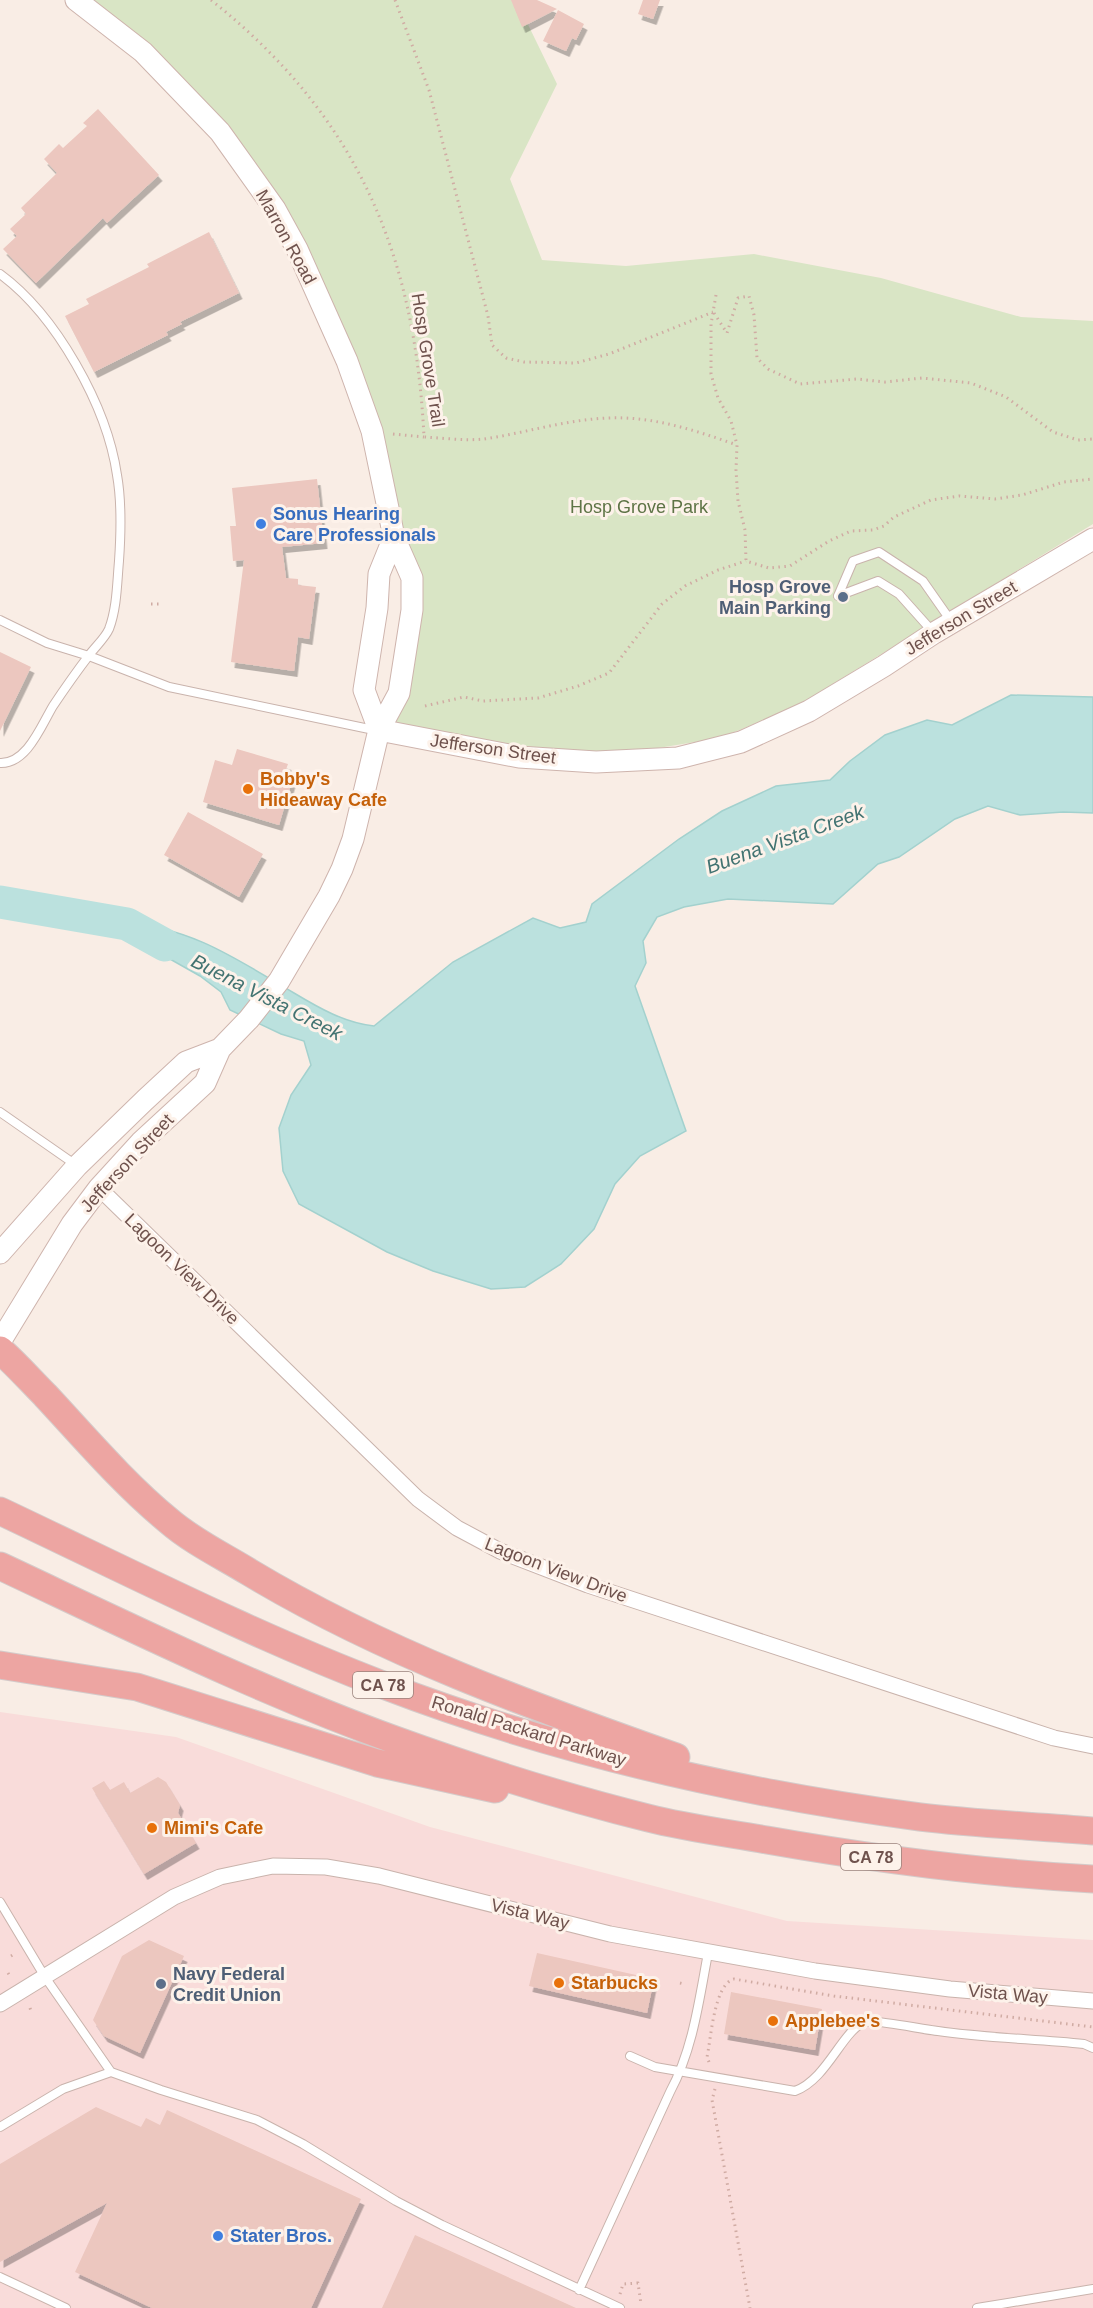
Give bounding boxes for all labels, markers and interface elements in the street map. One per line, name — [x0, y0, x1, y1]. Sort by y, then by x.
street label: Marron Road — [252, 186, 320, 288]
street label: Hosp Grove Trail — [408, 292, 448, 428]
park label: Hosp Grove Park — [570, 497, 709, 517]
place label: Sonus Hearing Care Professionals — [273, 504, 436, 545]
marker: Sonus Hearing Care Professionals — [254, 517, 268, 531]
place label: Hosp Grove Main Parking — [719, 577, 831, 618]
street label: Jefferson Street — [902, 577, 1020, 659]
marker: Hosp Grove Main Parking — [836, 590, 850, 604]
street label: Jefferson Street — [429, 730, 557, 768]
place label: Bobby's Hideaway Cafe — [260, 769, 387, 810]
marker: Bobby's Hideaway Cafe — [241, 782, 255, 796]
water label: Buena Vista Creek — [703, 800, 868, 878]
water label: Buena Vista Creek — [188, 949, 347, 1045]
street label: Jefferson Street — [76, 1110, 178, 1216]
street label: Lagoon View Drive — [121, 1209, 243, 1329]
street label: Lagoon View Drive — [482, 1534, 630, 1606]
road number: CA 78 — [353, 1672, 413, 1698]
street label: Ronald Packard Parkway — [429, 1692, 629, 1770]
place label: Mimi's Cafe — [164, 1818, 263, 1838]
marker: Mimi's Cafe — [145, 1821, 159, 1835]
road number: CA 78 — [841, 1844, 901, 1870]
street label: Vista Way — [489, 1895, 571, 1933]
place label: Navy Federal Credit Union — [173, 1964, 285, 2005]
place label: Starbucks — [571, 1973, 658, 1993]
marker: Starbucks — [552, 1976, 566, 1990]
marker: Navy Federal Credit Union — [154, 1977, 168, 1991]
street label: Vista Way — [967, 1981, 1049, 2007]
place label: Applebee's — [785, 2011, 880, 2031]
marker: Applebee's — [766, 2014, 780, 2028]
place label: Stater Bros. — [230, 2226, 332, 2246]
marker: Stater Bros. — [211, 2229, 225, 2243]

